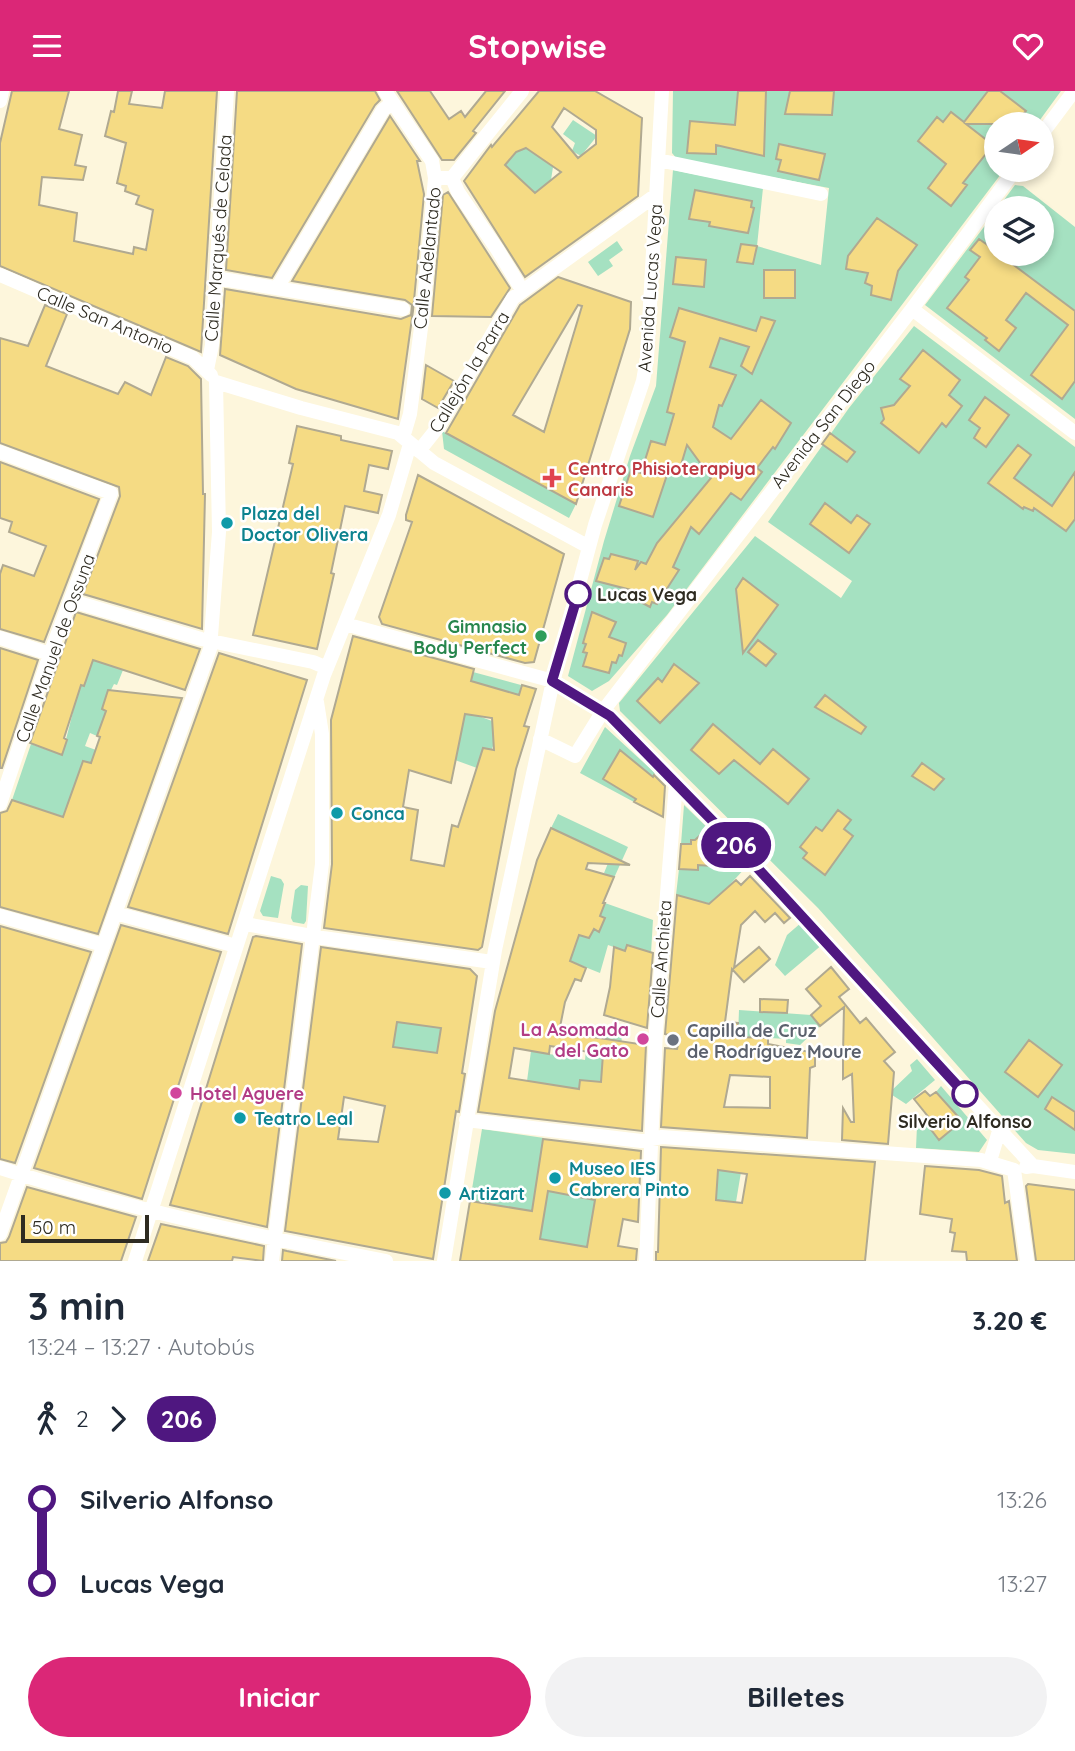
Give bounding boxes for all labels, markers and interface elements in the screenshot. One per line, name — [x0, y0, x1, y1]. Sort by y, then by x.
text: Stopwise — [468, 26, 607, 66]
icon: menu — [28, 27, 66, 65]
icon: heart — [1009, 27, 1047, 65]
north arrow — [984, 112, 1054, 182]
map controls — [984, 112, 1054, 266]
street label: Calle Marqués de Celada — [199, 134, 237, 342]
street label: Calle Adelantado — [408, 186, 446, 330]
button: layers — [984, 196, 1054, 266]
street label: Avenida Lucas Vega — [633, 203, 667, 373]
street label: Calle San Antonio — [33, 281, 177, 359]
street label: Callejón la Parra — [424, 307, 514, 437]
street label: Avenida San Diego — [766, 355, 880, 493]
place label: Centro Phisioterapiya Canaris — [568, 457, 756, 501]
marker: Centro Phisioterapiya Canaris — [542, 468, 562, 488]
place label: Plaza del Doctor Olivera — [241, 502, 368, 546]
marker: Plaza del Doctor Olivera — [219, 515, 235, 531]
street label: Calle Manuel de Ossuna — [10, 550, 100, 746]
marker: Lucas Vega — [565, 581, 591, 607]
place label: Lucas Vega — [597, 583, 697, 606]
place label: Gimnasio Body Perfect — [413, 615, 527, 659]
marker: Gimnasio Body Perfect — [533, 628, 549, 644]
place label: Conca — [351, 802, 405, 825]
marker: Conca — [329, 805, 345, 821]
line badge: 206 — [696, 822, 776, 868]
text: 206 — [715, 830, 757, 860]
street label: Calle Anchieta — [645, 899, 677, 1019]
place label: La Asomada del Gato — [521, 1018, 629, 1062]
place label: Capilla de Cruz de Rodríguez Moure — [687, 1019, 862, 1063]
marker: La Asomada del Gato — [635, 1031, 651, 1047]
marker: Capilla de Cruz de Rodríguez Moure — [665, 1032, 681, 1048]
marker: Silverio Alfonso — [952, 1081, 978, 1107]
place label: Hotel Aguere — [190, 1082, 304, 1105]
marker: Hotel Aguere — [168, 1085, 184, 1101]
place label: Teatro Leal — [254, 1107, 353, 1130]
marker: Teatro Leal — [232, 1110, 248, 1126]
place label: Silverio Alfonso — [898, 1110, 1032, 1133]
place label: Museo IES Cabrera Pinto — [569, 1157, 689, 1201]
marker: Museo IES Cabrera Pinto — [547, 1170, 563, 1186]
place label: Artizart — [459, 1182, 525, 1205]
marker: Artizart — [437, 1185, 453, 1201]
scale bar — [21, 1212, 149, 1244]
text: 50 m — [32, 1215, 76, 1239]
text: 3 min — [28, 1282, 126, 1330]
text: 3.20 € — [972, 1304, 1047, 1337]
text: 13:24 – 13:27 · Autobús — [28, 1332, 255, 1361]
icon: walk — [28, 1400, 66, 1438]
icon: forward — [99, 1400, 137, 1438]
text: 2 — [76, 1404, 89, 1433]
text: 206 — [161, 1404, 202, 1434]
text: Silverio Alfonso — [80, 1483, 273, 1516]
text: 13:26 — [997, 1485, 1047, 1514]
text: Lucas Vega — [80, 1567, 225, 1600]
text: 13:27 — [998, 1569, 1047, 1598]
button: Iniciar — [28, 1657, 531, 1737]
button: Billetes — [545, 1657, 1047, 1737]

